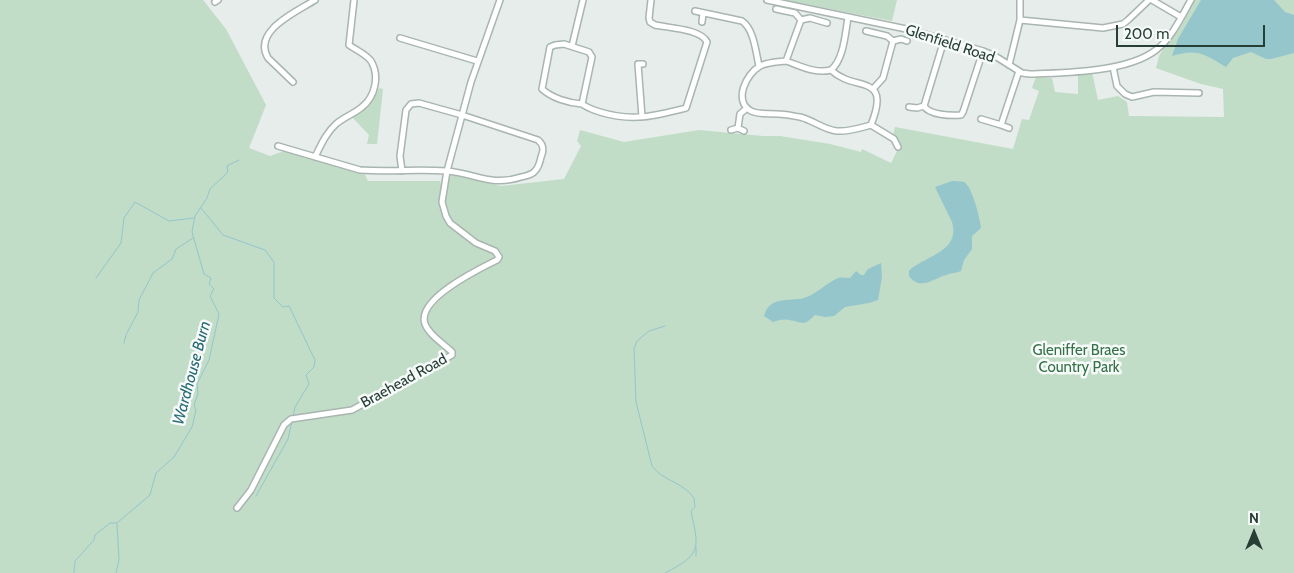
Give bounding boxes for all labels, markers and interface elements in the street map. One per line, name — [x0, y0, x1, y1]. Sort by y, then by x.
scale bar — [1119, 15, 1268, 47]
street label: Glenfield Road — [903, 21, 997, 67]
text: 200 m — [1124, 25, 1169, 43]
water label: Wardhouse Burn — [169, 319, 215, 427]
park label: Gleniffer Braes Country Park — [1033, 342, 1125, 377]
street label: Braehead Road — [358, 350, 450, 412]
north arrow — [1229, 508, 1279, 558]
text: N — [1249, 509, 1259, 527]

